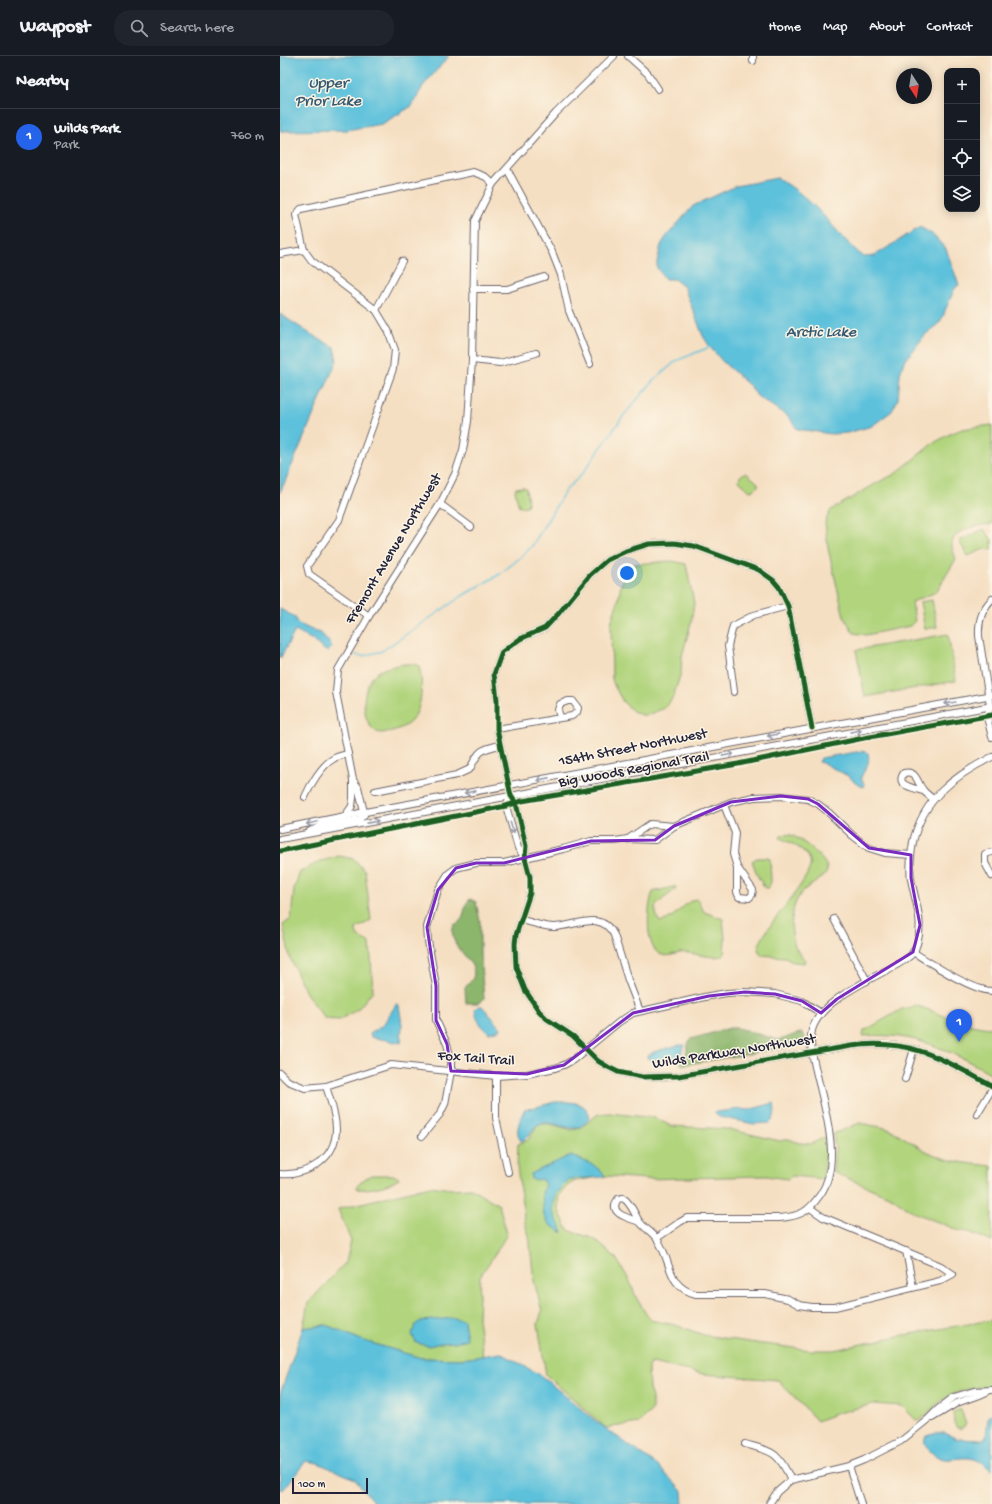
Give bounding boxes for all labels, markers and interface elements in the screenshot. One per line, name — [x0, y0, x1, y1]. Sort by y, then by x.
search box — [114, 10, 394, 46]
text: Waypost — [20, 16, 90, 39]
icon: search — [128, 17, 150, 39]
text: Search here — [160, 19, 234, 37]
text: Home — [769, 19, 801, 36]
text: Map — [823, 19, 847, 36]
text: About — [869, 19, 905, 36]
text: Contact — [927, 19, 972, 36]
north arrow — [896, 68, 932, 104]
map controls — [944, 68, 980, 212]
button: + — [944, 68, 980, 104]
text: Nearby — [16, 72, 69, 92]
water label: Upper Prior Lake — [295, 75, 362, 112]
button: − — [944, 104, 980, 140]
text: Wilds Park — [54, 120, 120, 138]
text: 1 — [26, 129, 32, 144]
text: 760 m — [231, 129, 264, 144]
text: Park — [54, 138, 79, 153]
button: locate — [944, 140, 980, 176]
button: layers — [944, 176, 980, 212]
water label: Arctic Lake — [786, 324, 857, 343]
street label: Fremont Avenue Northwest — [341, 469, 447, 629]
your location — [617, 563, 637, 583]
one-way arrow — [944, 699, 957, 707]
street label: 154th Street Northwest — [556, 724, 710, 771]
one-way arrow — [849, 727, 862, 735]
one-way arrow — [767, 732, 780, 740]
street label: Big Woods Regional Trail — [556, 748, 711, 792]
one-way arrow — [721, 751, 734, 759]
one-way arrow — [537, 775, 550, 783]
one-way arrow — [464, 789, 477, 797]
one-way arrow — [367, 818, 380, 826]
one-way arrow — [306, 819, 319, 827]
one-way arrow — [509, 821, 516, 834]
pin: 1 — [946, 1009, 972, 1042]
street label: Wilds Parkway Northwest — [651, 1030, 819, 1074]
street label: Fox Tail Trail — [436, 1047, 515, 1071]
scale bar — [292, 1476, 368, 1495]
text: 100 m — [298, 1479, 325, 1491]

